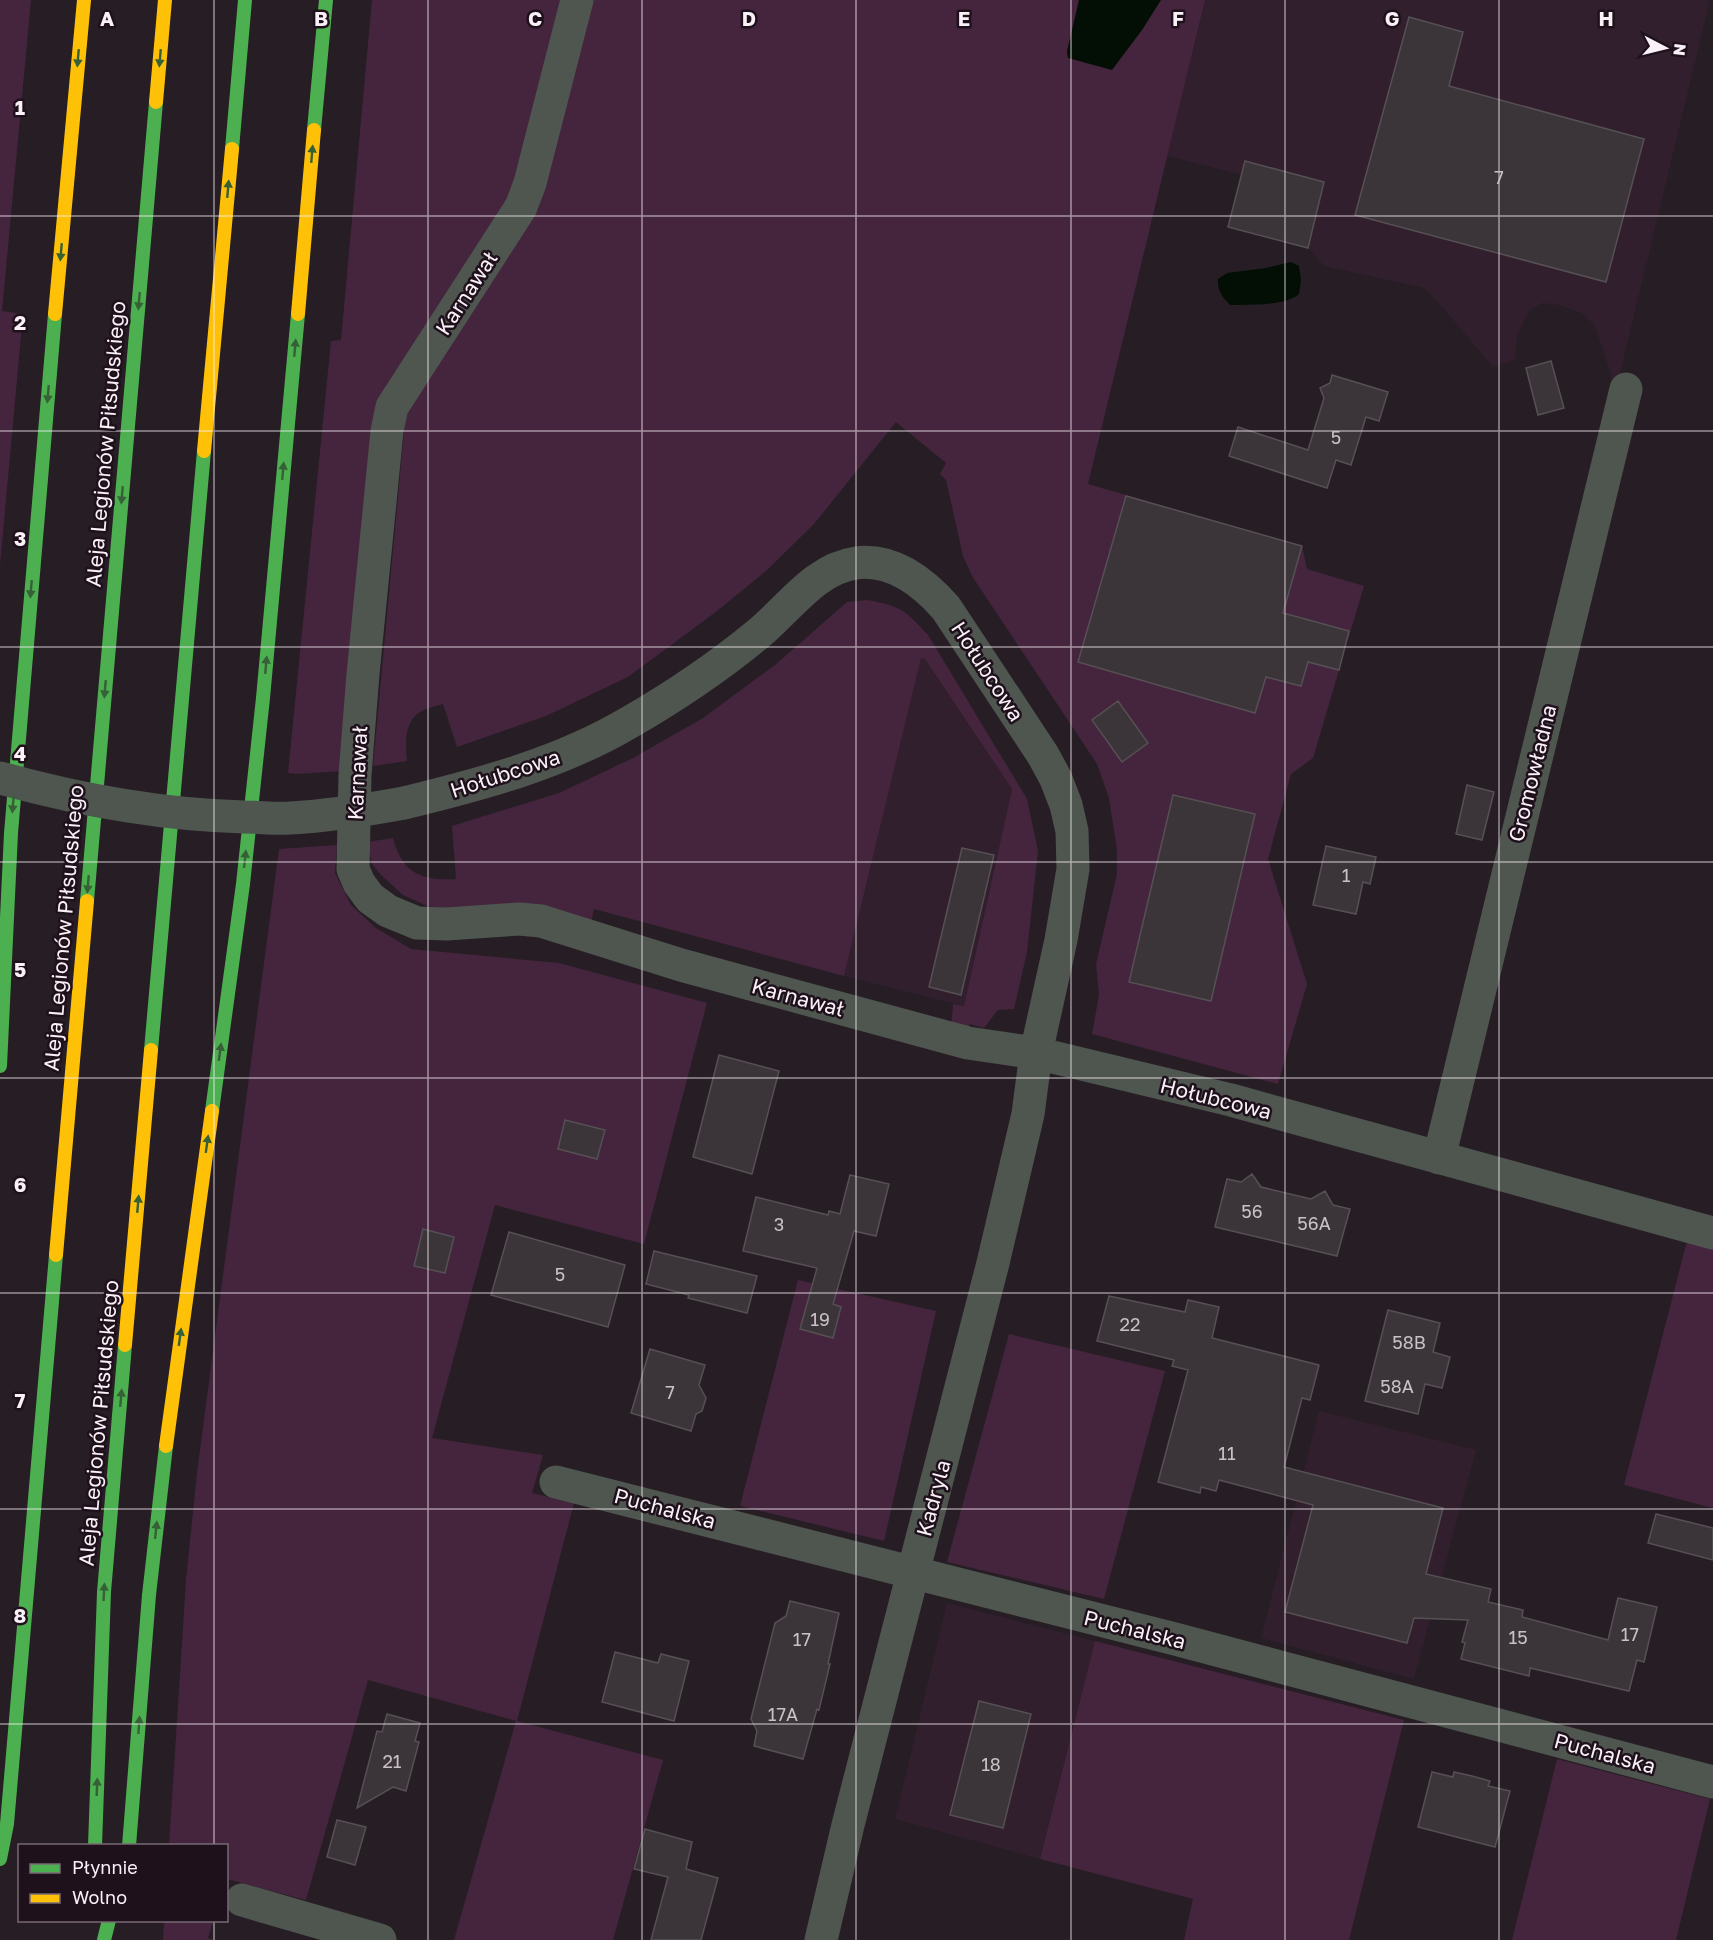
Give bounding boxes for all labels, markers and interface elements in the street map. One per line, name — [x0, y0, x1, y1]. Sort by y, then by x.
text: A — [100, 6, 114, 30]
text: B — [314, 6, 328, 30]
text: C — [528, 6, 542, 30]
text: D — [742, 6, 756, 30]
text: E — [958, 6, 970, 30]
text: F — [1172, 6, 1184, 30]
text: G — [1385, 6, 1399, 30]
text: H — [1598, 6, 1614, 30]
north arrow — [1635, 18, 1695, 78]
text: N — [1669, 43, 1691, 57]
one-way arrow — [73, 49, 83, 68]
one-way arrow — [155, 49, 165, 68]
text: 1 — [15, 95, 25, 119]
one-way arrow — [307, 144, 317, 163]
house number: 7 — [1494, 166, 1504, 188]
one-way arrow — [223, 179, 233, 198]
one-way arrow — [56, 243, 66, 262]
street label: Karnawał — [429, 246, 503, 340]
one-way arrow — [134, 291, 144, 310]
street label: Aleja Legionów Piłsudskiego — [80, 300, 130, 588]
text: 2 — [14, 310, 26, 334]
one-way arrow — [290, 338, 300, 357]
one-way arrow — [43, 385, 53, 404]
house number: 5 — [1331, 426, 1341, 448]
one-way arrow — [278, 461, 288, 480]
one-way arrow — [117, 486, 127, 505]
text: 3 — [14, 526, 26, 550]
one-way arrow — [26, 579, 36, 598]
street label: Hołubcowa — [946, 616, 1030, 726]
one-way arrow — [261, 655, 271, 674]
one-way arrow — [100, 680, 110, 699]
street label: Gromowładna — [1502, 702, 1562, 844]
street label: Karnawał — [342, 725, 372, 821]
text: 4 — [14, 741, 26, 765]
street label: Hołubcowa — [447, 743, 563, 803]
street label: Aleja Legionów Piłsudskiego — [38, 784, 88, 1072]
one-way arrow — [8, 795, 18, 814]
one-way arrow — [241, 849, 250, 868]
house number: 1 — [1342, 864, 1351, 886]
one-way arrow — [83, 874, 93, 893]
text: 5 — [14, 957, 26, 981]
street label: Karnawał — [749, 972, 847, 1022]
one-way arrow — [215, 1043, 224, 1062]
street label: Hołubcowa — [1158, 1072, 1274, 1124]
one-way arrow — [203, 1134, 212, 1153]
text: 6 — [14, 1172, 26, 1196]
one-way arrow — [133, 1194, 143, 1213]
house number: 56 — [1241, 1200, 1263, 1222]
house number: 56A — [1297, 1212, 1331, 1234]
house number: 3 — [774, 1213, 784, 1235]
house number: 5 — [555, 1263, 565, 1285]
street label: Aleja Legionów Piłsudskiego — [73, 1279, 123, 1567]
house number: 19 — [810, 1308, 830, 1330]
house number: 22 — [1120, 1313, 1140, 1335]
one-way arrow — [176, 1327, 185, 1346]
house number: 58B — [1392, 1331, 1426, 1353]
house number: 58A — [1380, 1375, 1414, 1397]
house number: 7 — [665, 1381, 675, 1403]
text: 7 — [15, 1388, 26, 1412]
one-way arrow — [116, 1388, 126, 1407]
house number: 11 — [1218, 1442, 1236, 1464]
street label: Kadryla — [910, 1457, 956, 1539]
street label: Puchalska — [611, 1482, 719, 1534]
one-way arrow — [152, 1521, 161, 1540]
one-way arrow — [100, 1583, 109, 1602]
text: 8 — [14, 1603, 26, 1627]
street label: Puchalska — [1081, 1604, 1189, 1654]
house number: 17 — [1621, 1623, 1639, 1645]
house number: 15 — [1508, 1626, 1528, 1648]
house number: 17 — [793, 1628, 811, 1650]
house number: 17A — [768, 1703, 798, 1725]
one-way arrow — [135, 1715, 144, 1734]
street label: Puchalska — [1551, 1727, 1659, 1779]
house number: 21 — [382, 1750, 402, 1772]
house number: 18 — [981, 1753, 1001, 1775]
one-way arrow — [92, 1778, 102, 1797]
legend — [18, 1844, 228, 1922]
text: Płynnie — [72, 1856, 138, 1878]
text: Wolno — [72, 1886, 127, 1908]

